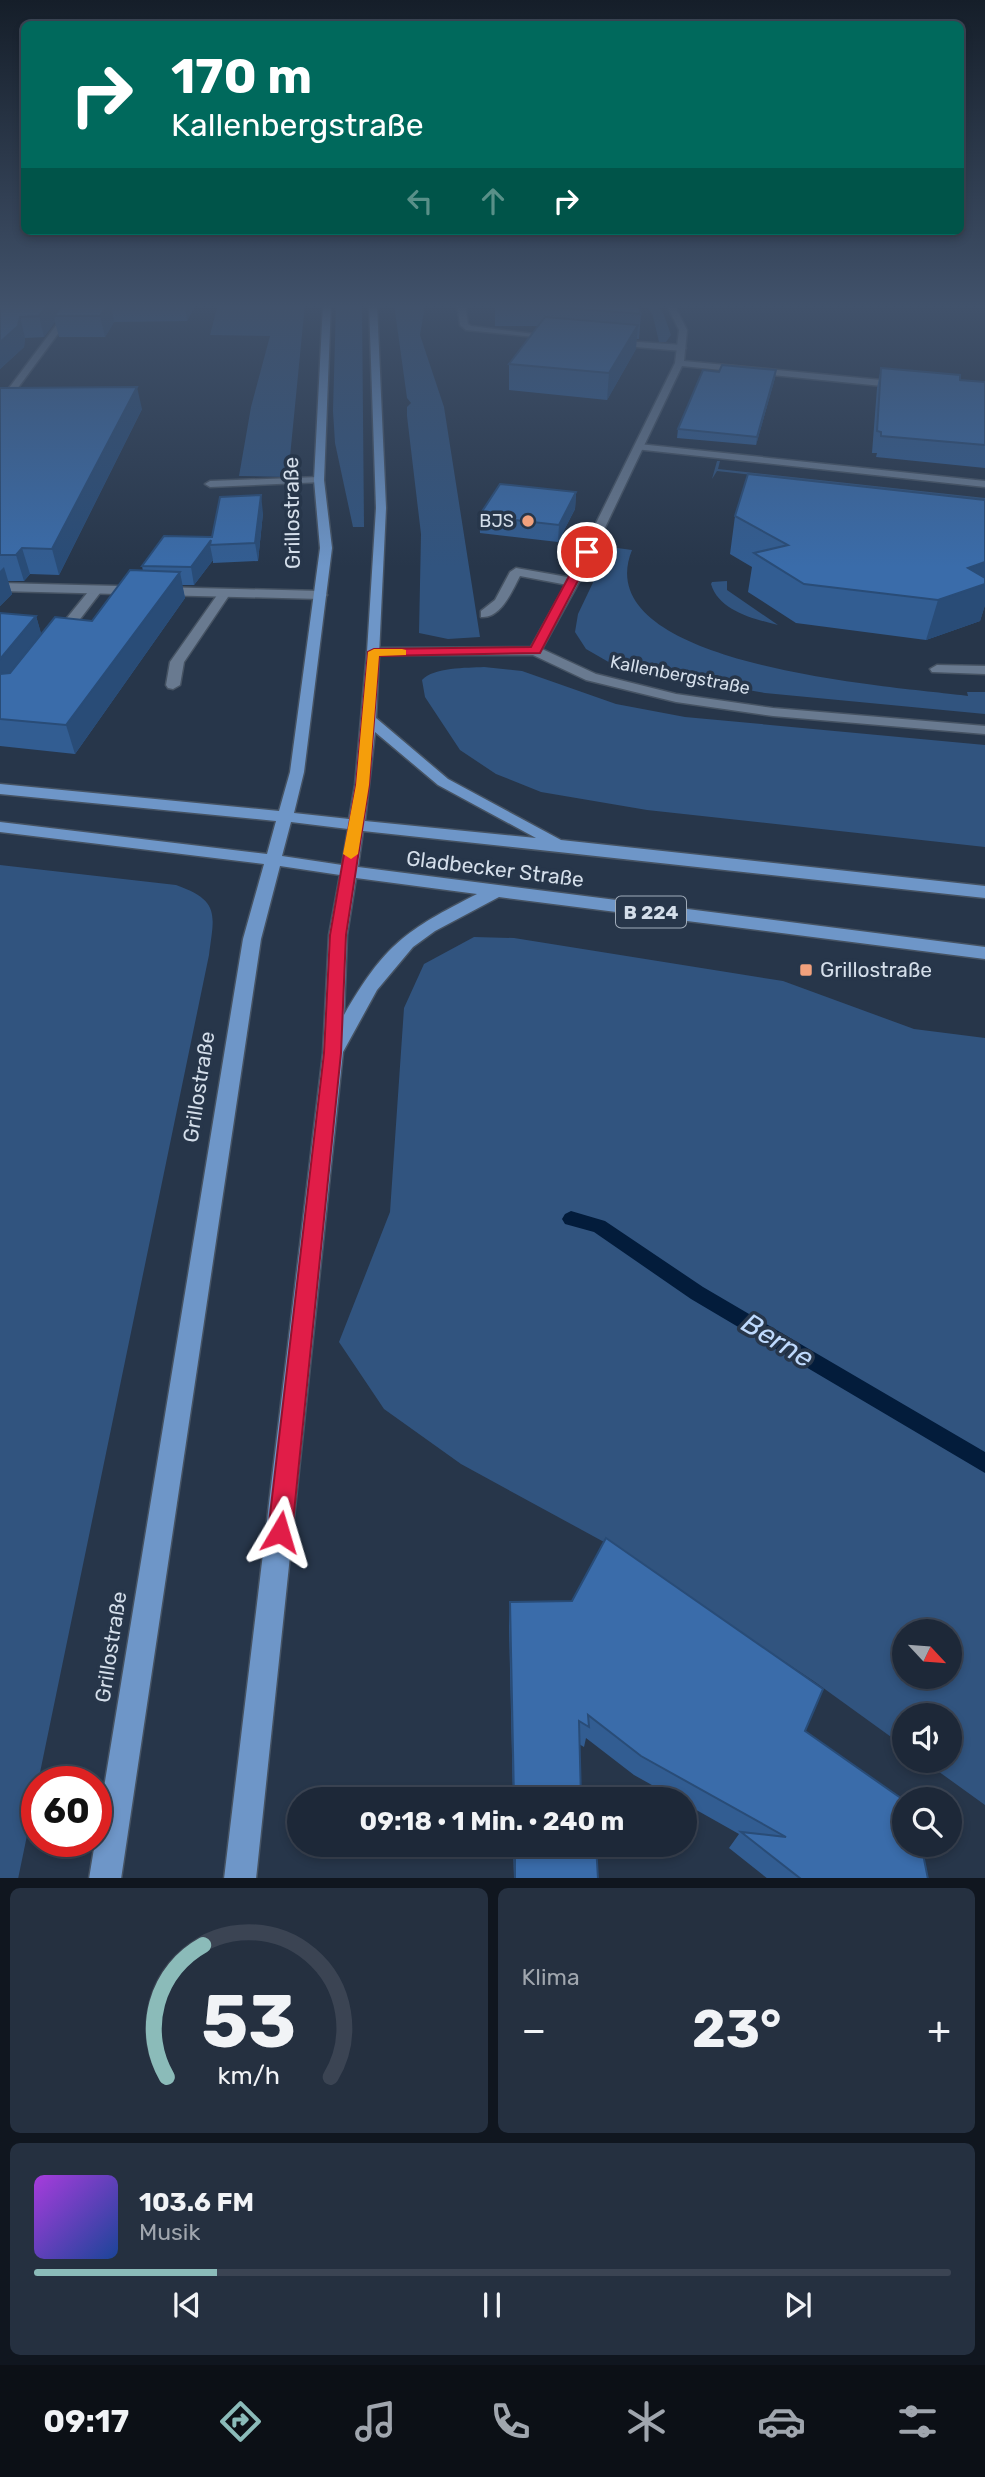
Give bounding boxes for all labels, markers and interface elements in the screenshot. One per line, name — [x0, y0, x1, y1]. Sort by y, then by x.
text: 170 m — [171, 47, 312, 105]
icon: right — [56, 49, 147, 140]
text: Kallenbergstraße — [171, 106, 424, 144]
icon: left — [401, 182, 439, 220]
icon: ahead — [474, 182, 512, 220]
icon: right — [547, 182, 585, 220]
street label: Grillostraße — [278, 457, 305, 569]
place label: BJS — [479, 510, 514, 532]
marker: BJS — [520, 513, 536, 529]
pin — [557, 522, 617, 582]
icon: arrive — [568, 533, 606, 571]
street label: Kallenbergstraße — [608, 651, 752, 699]
street label: Gladbecker Straße — [405, 845, 585, 892]
road number: B 224 — [616, 896, 686, 928]
place label: Grillostraße — [820, 957, 932, 982]
marker: Grillostraße — [798, 962, 814, 978]
street label: Grillostraße — [177, 1030, 220, 1144]
water label: Berne — [736, 1306, 820, 1375]
position arrow — [243, 1495, 317, 1569]
street label: Grillostraße — [89, 1590, 132, 1704]
north arrow — [892, 1619, 962, 1689]
map controls — [892, 1619, 962, 1857]
button: sound — [892, 1703, 962, 1773]
speed limit sign: 60 — [21, 1766, 112, 1857]
button: search — [892, 1787, 962, 1857]
text: 09:18 · 1 Min. · 240 m — [360, 1806, 624, 1837]
text: Klima — [522, 1963, 580, 1991]
text: 53 — [201, 1979, 296, 2065]
text: 23° — [692, 1998, 781, 2060]
text: − — [522, 2007, 546, 2053]
text: + — [927, 2007, 951, 2053]
text: km/h — [218, 2060, 280, 2089]
text: 103.6 FM — [139, 2187, 254, 2218]
text: Musik — [139, 2218, 200, 2246]
icon: previous — [168, 2286, 206, 2324]
icon: pause — [473, 2286, 511, 2324]
icon: next — [779, 2286, 817, 2324]
icon: directions — [216, 2397, 265, 2446]
icon: music — [351, 2397, 400, 2446]
icon: phone — [486, 2397, 535, 2446]
icon: climate — [622, 2397, 671, 2446]
icon: car — [757, 2397, 806, 2446]
icon: filters — [893, 2397, 942, 2446]
text: 09:17 — [43, 2402, 129, 2440]

